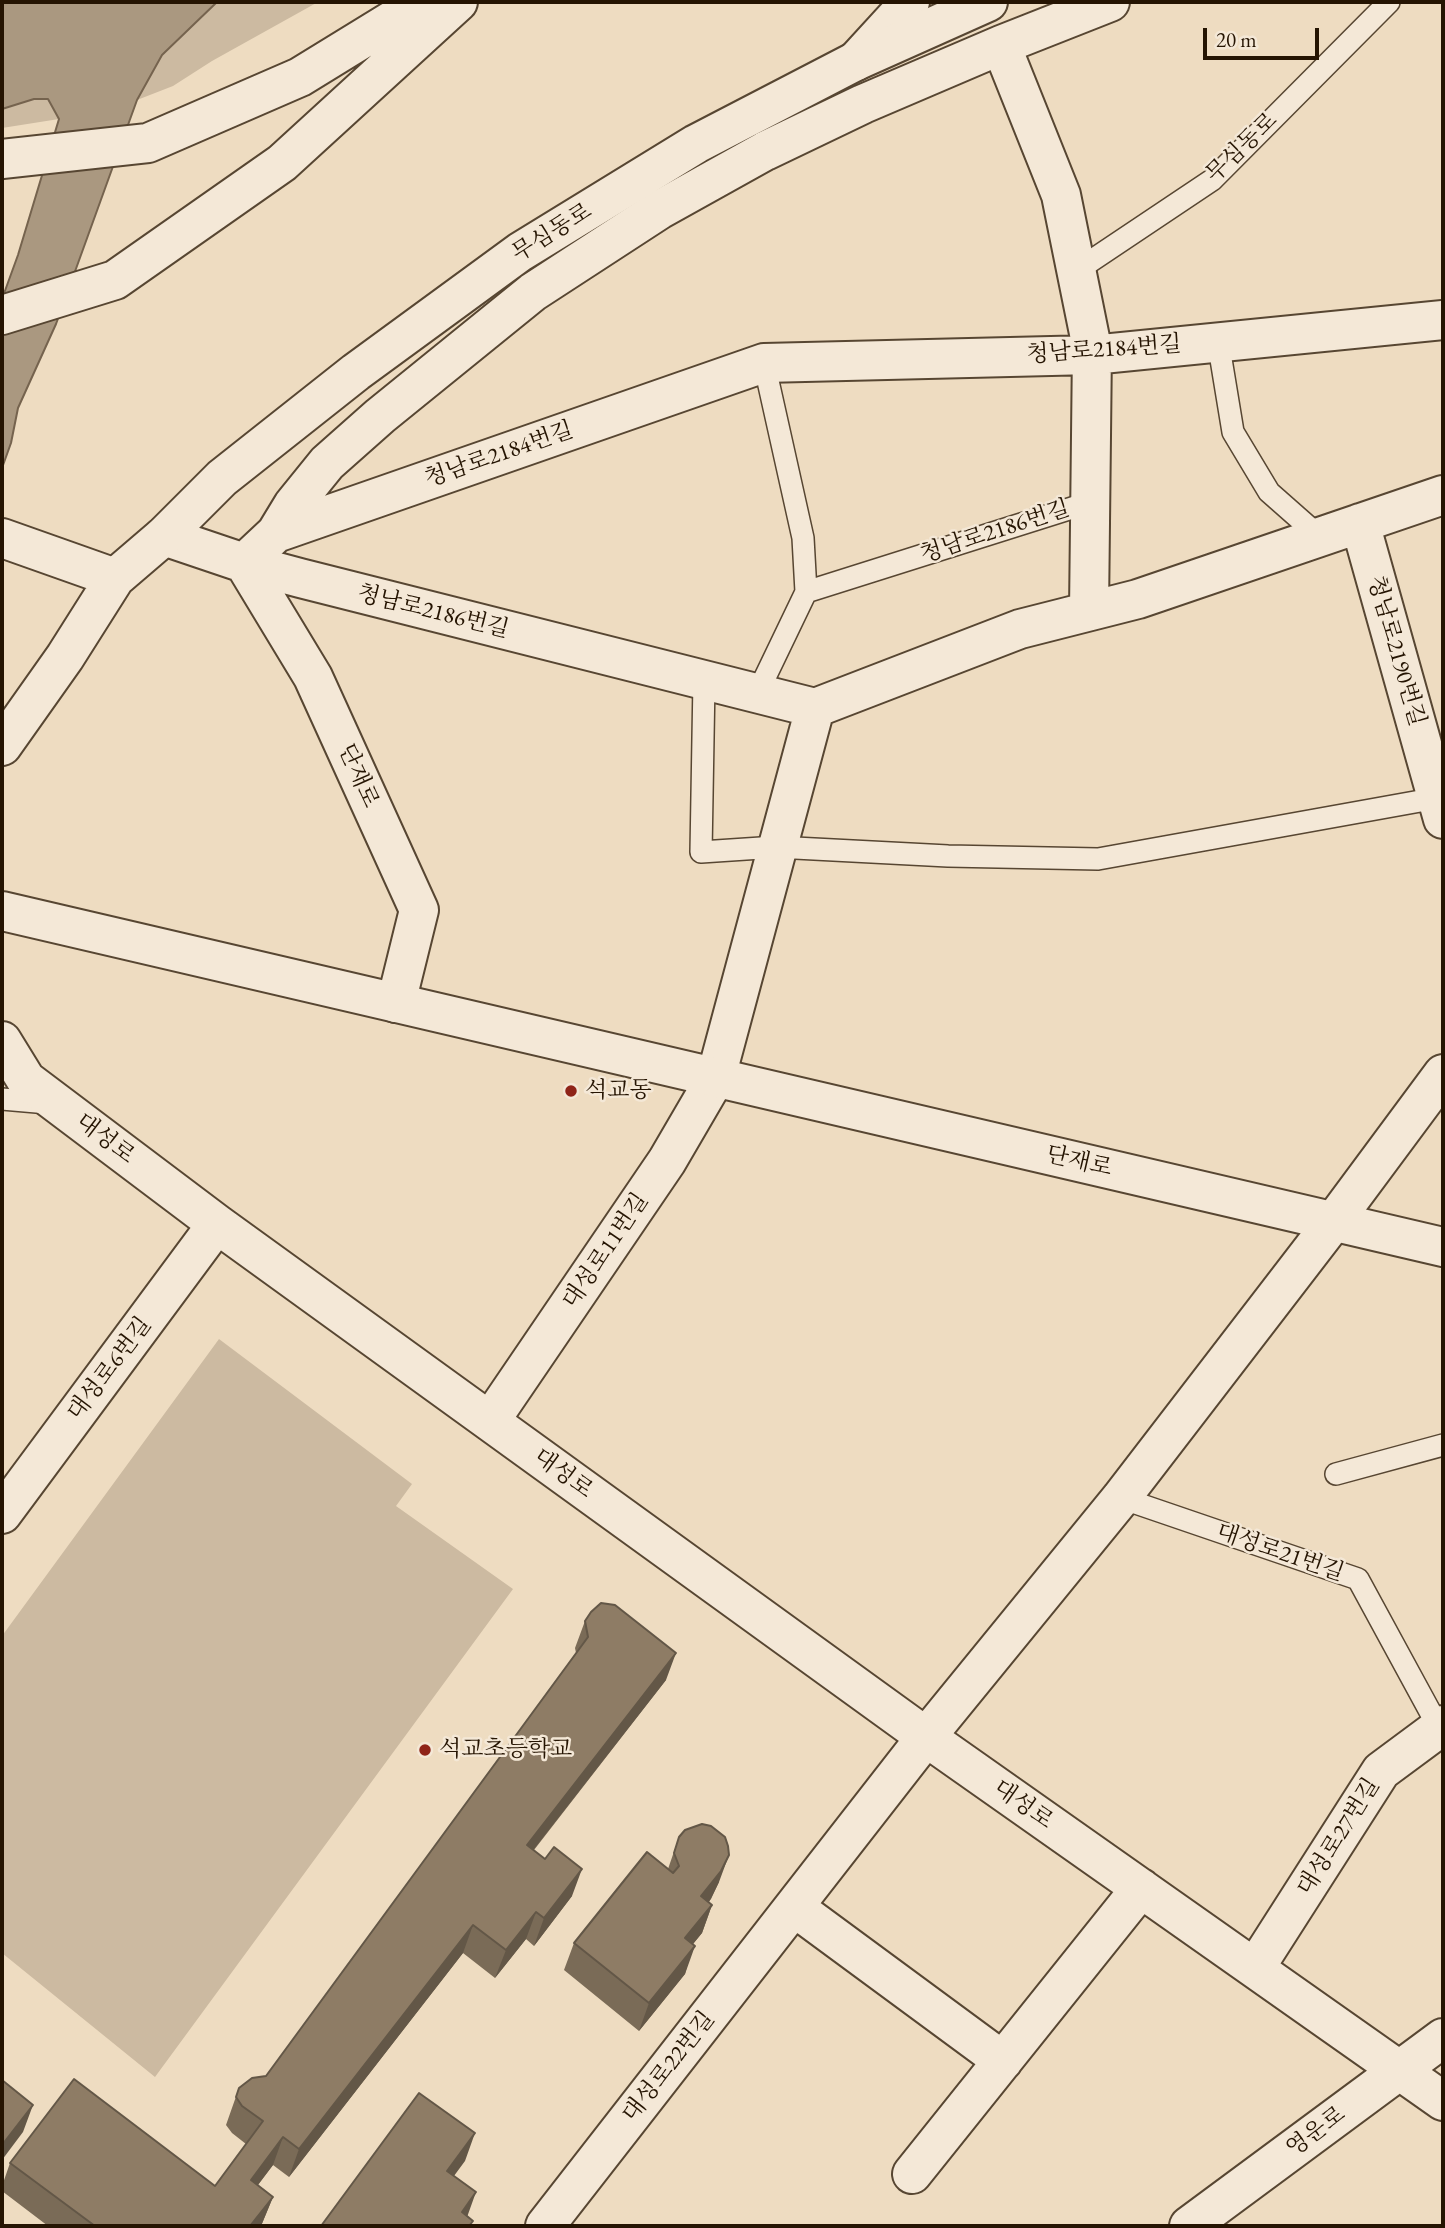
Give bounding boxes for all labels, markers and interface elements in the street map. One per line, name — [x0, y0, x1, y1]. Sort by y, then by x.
scale bar — [1207, 14, 1322, 58]
text: 20 m — [1216, 26, 1257, 53]
street label: 무심동로 — [1200, 107, 1284, 189]
street label: 무심동로 — [507, 198, 597, 268]
street label: 청남로2184번길 — [1026, 331, 1182, 369]
street label: 청남로2184번길 — [421, 417, 577, 493]
street label: 청남로2186번길 — [917, 495, 1073, 569]
street label: 청남로2190번길 — [1361, 573, 1431, 729]
street label: 청남로2186번길 — [354, 580, 512, 644]
street label: 단재로 — [332, 740, 384, 812]
place label: 석교동 — [585, 1077, 652, 1105]
marker: 석교동 — [563, 1083, 579, 1099]
street label: 대성로 — [70, 1108, 140, 1170]
street label: 단재로 — [1043, 1141, 1115, 1183]
street label: 대성로11번길 — [557, 1188, 655, 1314]
street label: 대성로6번길 — [62, 1312, 158, 1426]
street label: 대성로 — [528, 1443, 598, 1505]
street label: 대성로21번길 — [1213, 1518, 1347, 1588]
place label: 석교초등학교 — [439, 1736, 572, 1764]
marker: 석교초등학교 — [417, 1742, 433, 1758]
street label: 대성로27번길 — [1292, 1773, 1386, 1901]
street label: 대성로 — [988, 1775, 1058, 1835]
street label: 대성로22번길 — [617, 2006, 721, 2128]
street label: 영운로 — [1281, 2101, 1351, 2163]

